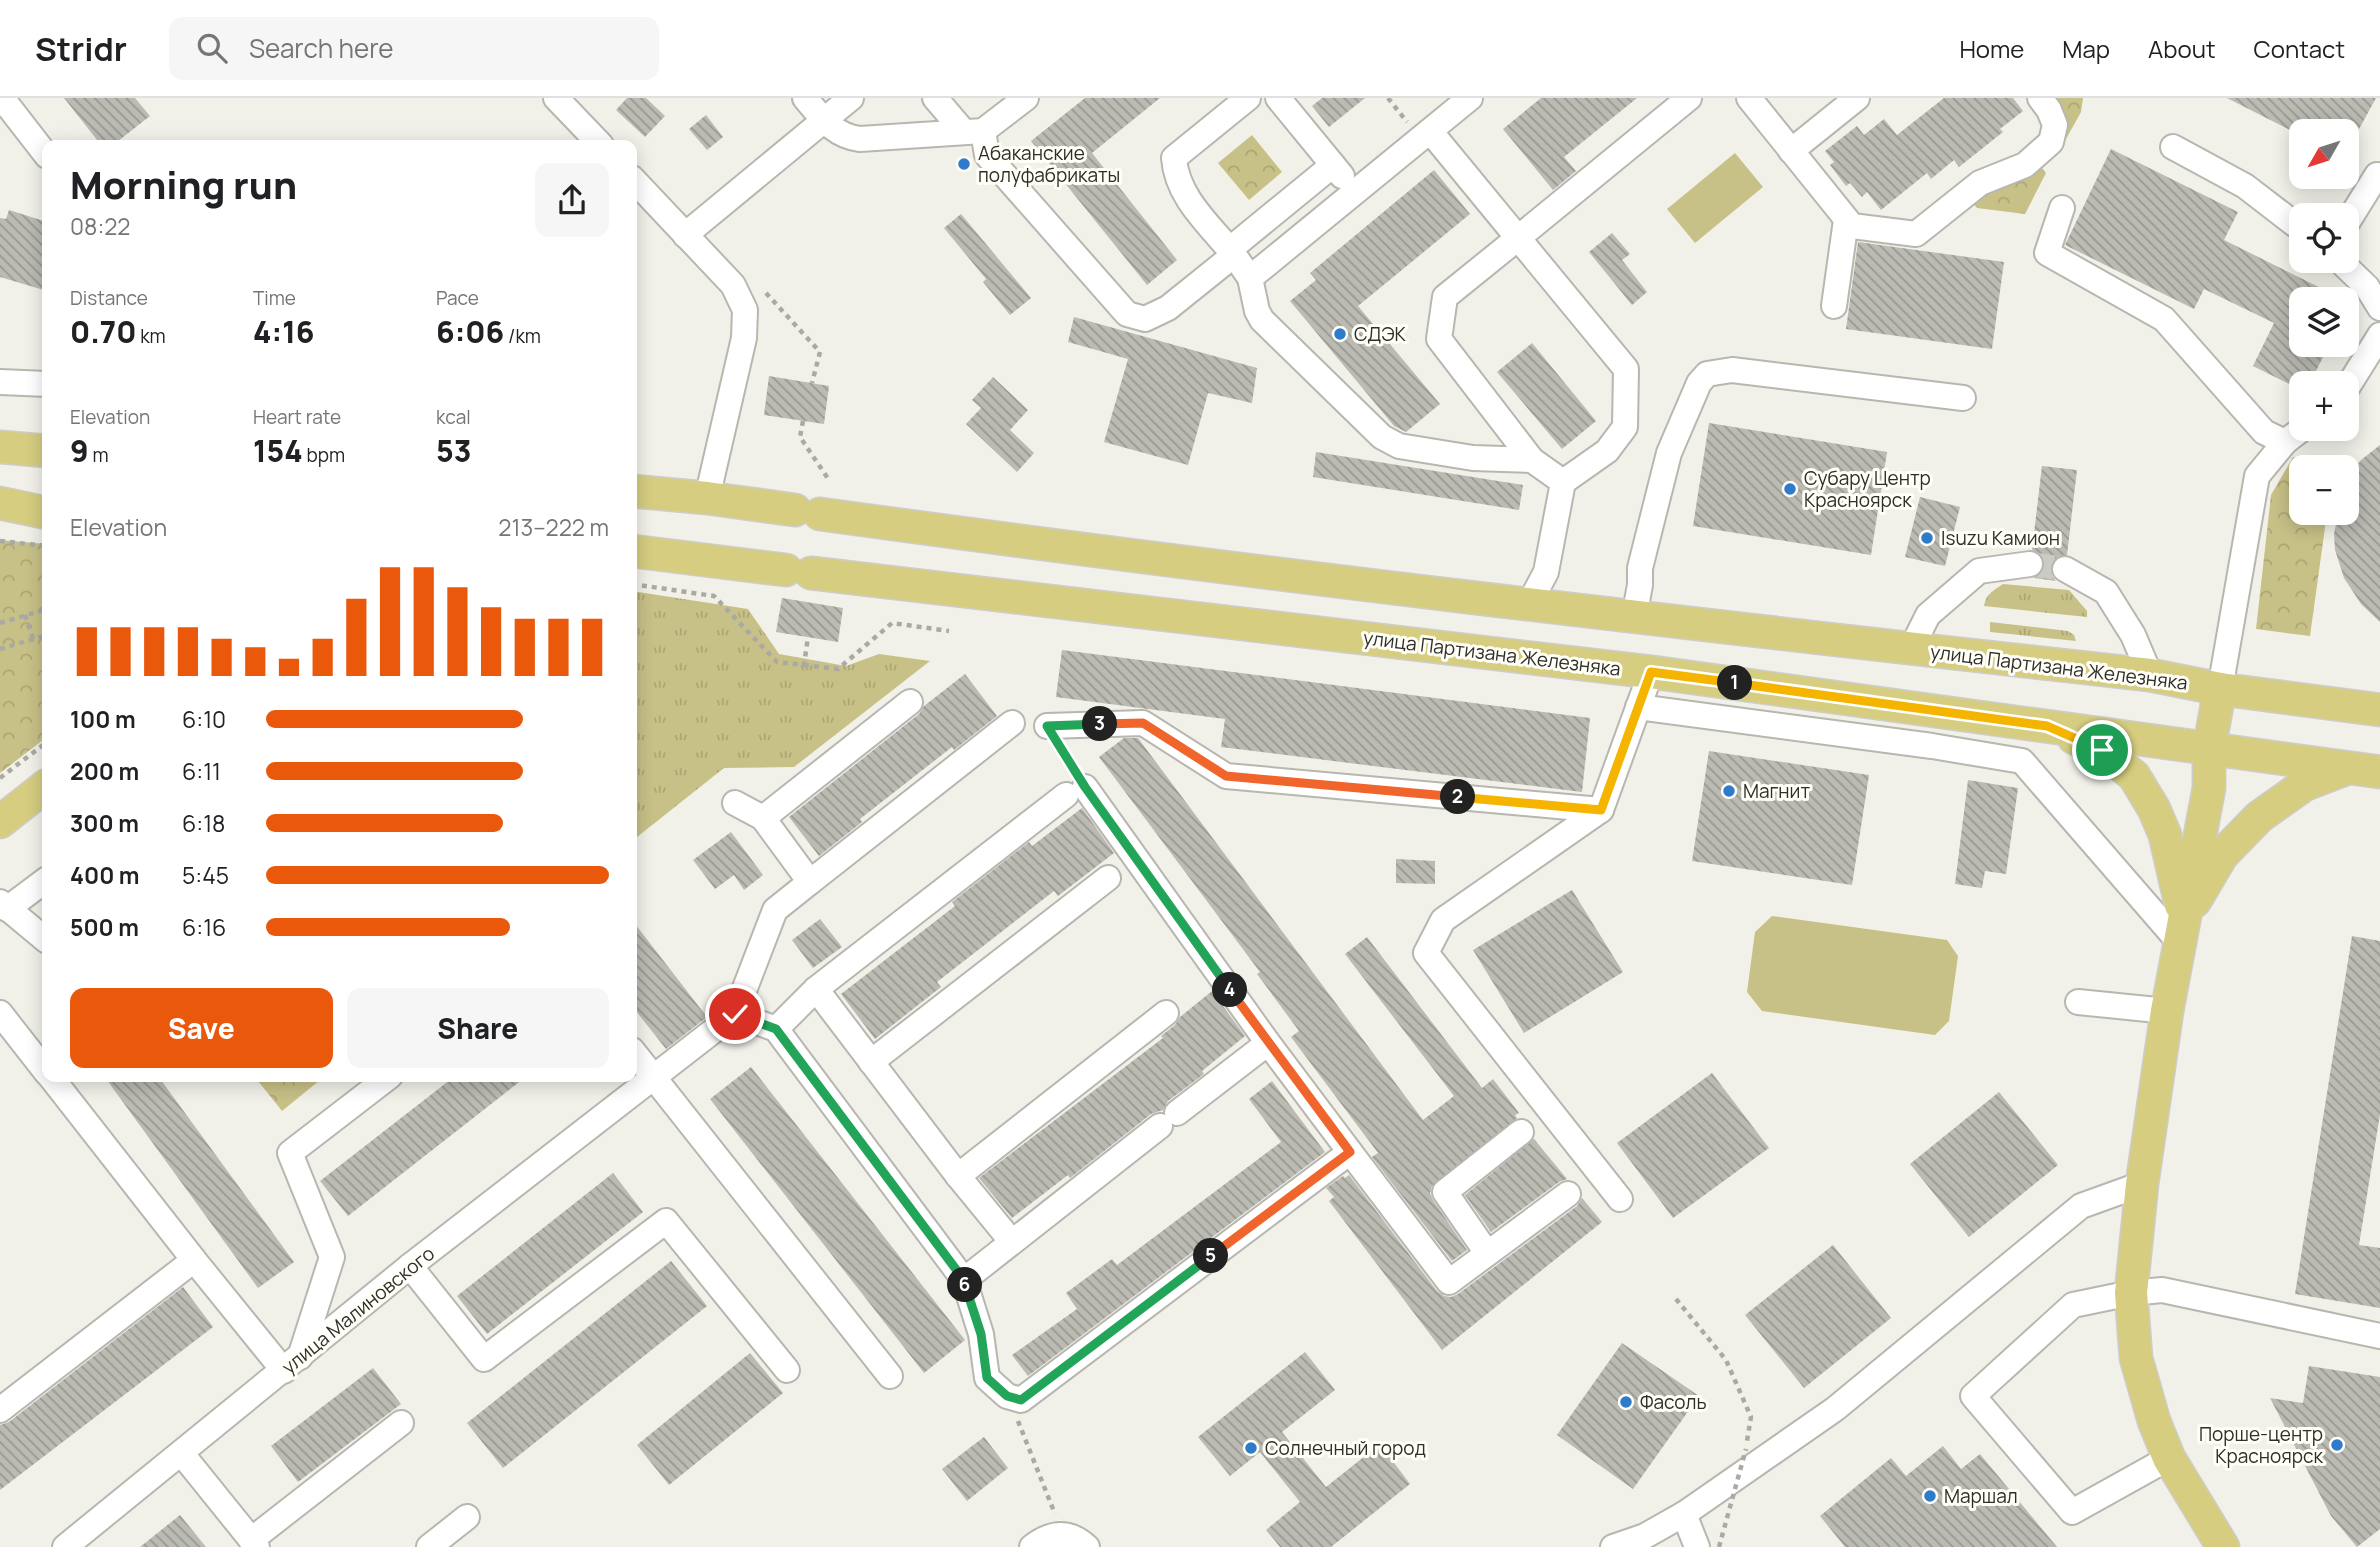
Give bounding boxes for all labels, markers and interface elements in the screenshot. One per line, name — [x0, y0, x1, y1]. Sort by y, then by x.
search box — [169, 17, 659, 80]
text: Stridr — [35, 26, 127, 71]
icon: search — [193, 29, 231, 67]
text: Search here — [249, 30, 393, 66]
text: Home — [1959, 32, 2024, 65]
text: Map — [2062, 32, 2110, 65]
text: About — [2148, 32, 2216, 65]
text: Contact — [2254, 32, 2345, 65]
north arrow — [2289, 119, 2359, 189]
map controls — [2289, 119, 2359, 525]
place label: Абаканские полуфабрикаты — [978, 140, 1120, 188]
marker: Абаканские полуфабрикаты — [956, 156, 972, 172]
text: Morning run — [70, 158, 297, 210]
button: share — [535, 163, 609, 237]
button: locate — [2289, 203, 2359, 273]
text: 08:22 — [70, 210, 130, 242]
text: Distance — [70, 285, 148, 311]
text: Time — [253, 285, 296, 311]
text: Pace — [436, 285, 479, 311]
button: layers — [2289, 287, 2359, 357]
text: 0.70 — [70, 311, 136, 352]
text: 4:16 — [253, 311, 314, 352]
text: 6:06 — [436, 311, 504, 352]
place label: СДЭК — [1354, 321, 1407, 347]
text: km — [136, 323, 166, 349]
text: /km — [504, 323, 541, 349]
marker: СДЭК — [1332, 326, 1348, 342]
button: + — [2289, 371, 2359, 441]
text: Elevation — [70, 404, 150, 430]
text: Heart rate — [253, 404, 341, 430]
text: kcal — [436, 404, 471, 430]
text: 9 — [70, 430, 89, 471]
text: 154 — [253, 430, 303, 471]
text: 53 — [436, 430, 471, 471]
text: m — [89, 442, 109, 468]
text: bpm — [303, 442, 345, 468]
button: − — [2289, 455, 2359, 525]
place label: Субару Центр Красноярск — [1804, 465, 1931, 513]
marker: Субару Центр Красноярск — [1782, 481, 1798, 497]
text: Elevation — [70, 511, 167, 543]
text: 213–222 m — [498, 511, 609, 543]
place label: Isuzu Камион — [1941, 525, 2060, 551]
marker: Isuzu Камион — [1919, 530, 1935, 546]
street label: улица Партизана Железняка — [1362, 624, 1622, 682]
street label: улица Партизана Железняка — [1929, 638, 2189, 696]
pin: 1 — [1718, 666, 1752, 700]
text: 1 — [1730, 669, 1739, 695]
text: 100 m — [70, 703, 136, 735]
text: 6:10 — [182, 703, 226, 735]
pin: 3 — [1082, 706, 1118, 742]
text: 3 — [1094, 710, 1105, 736]
pin — [2072, 720, 2132, 780]
icon: arrive — [2083, 731, 2121, 769]
text: 200 m — [70, 755, 139, 787]
text: 6:11 — [182, 755, 221, 787]
place label: Магнит — [1743, 778, 1810, 804]
pin: 2 — [1440, 780, 1476, 814]
text: 2 — [1452, 783, 1463, 809]
marker: Магнит — [1721, 783, 1737, 799]
text: 300 m — [70, 807, 139, 839]
text: 6:18 — [182, 807, 225, 839]
text: 400 m — [70, 859, 140, 891]
text: 5:45 — [182, 859, 229, 891]
text: 500 m — [70, 911, 139, 943]
text: 6:16 — [182, 911, 226, 943]
pin: 4 — [1212, 972, 1248, 1008]
text: 4 — [1224, 976, 1235, 1002]
pin — [705, 984, 765, 1044]
button: Save — [70, 988, 333, 1068]
button: Share — [347, 988, 609, 1068]
icon: check — [716, 995, 754, 1033]
pin: 5 — [1194, 1238, 1228, 1274]
street label: улица Малиновского — [276, 1240, 440, 1380]
text: 5 — [1205, 1242, 1216, 1268]
pin: 6 — [948, 1268, 982, 1302]
text: 6 — [959, 1271, 970, 1297]
place label: Фасоль — [1640, 1389, 1707, 1415]
marker: Фасоль — [1618, 1394, 1634, 1410]
place label: Порше-центр Красноярск — [2199, 1421, 2324, 1469]
place label: Солнечный город — [1265, 1435, 1426, 1461]
marker: Порше-центр Красноярск — [2329, 1437, 2345, 1453]
marker: Солнечный город — [1243, 1440, 1259, 1456]
place label: Маршал — [1944, 1483, 2018, 1509]
marker: Маршал — [1922, 1488, 1938, 1504]

